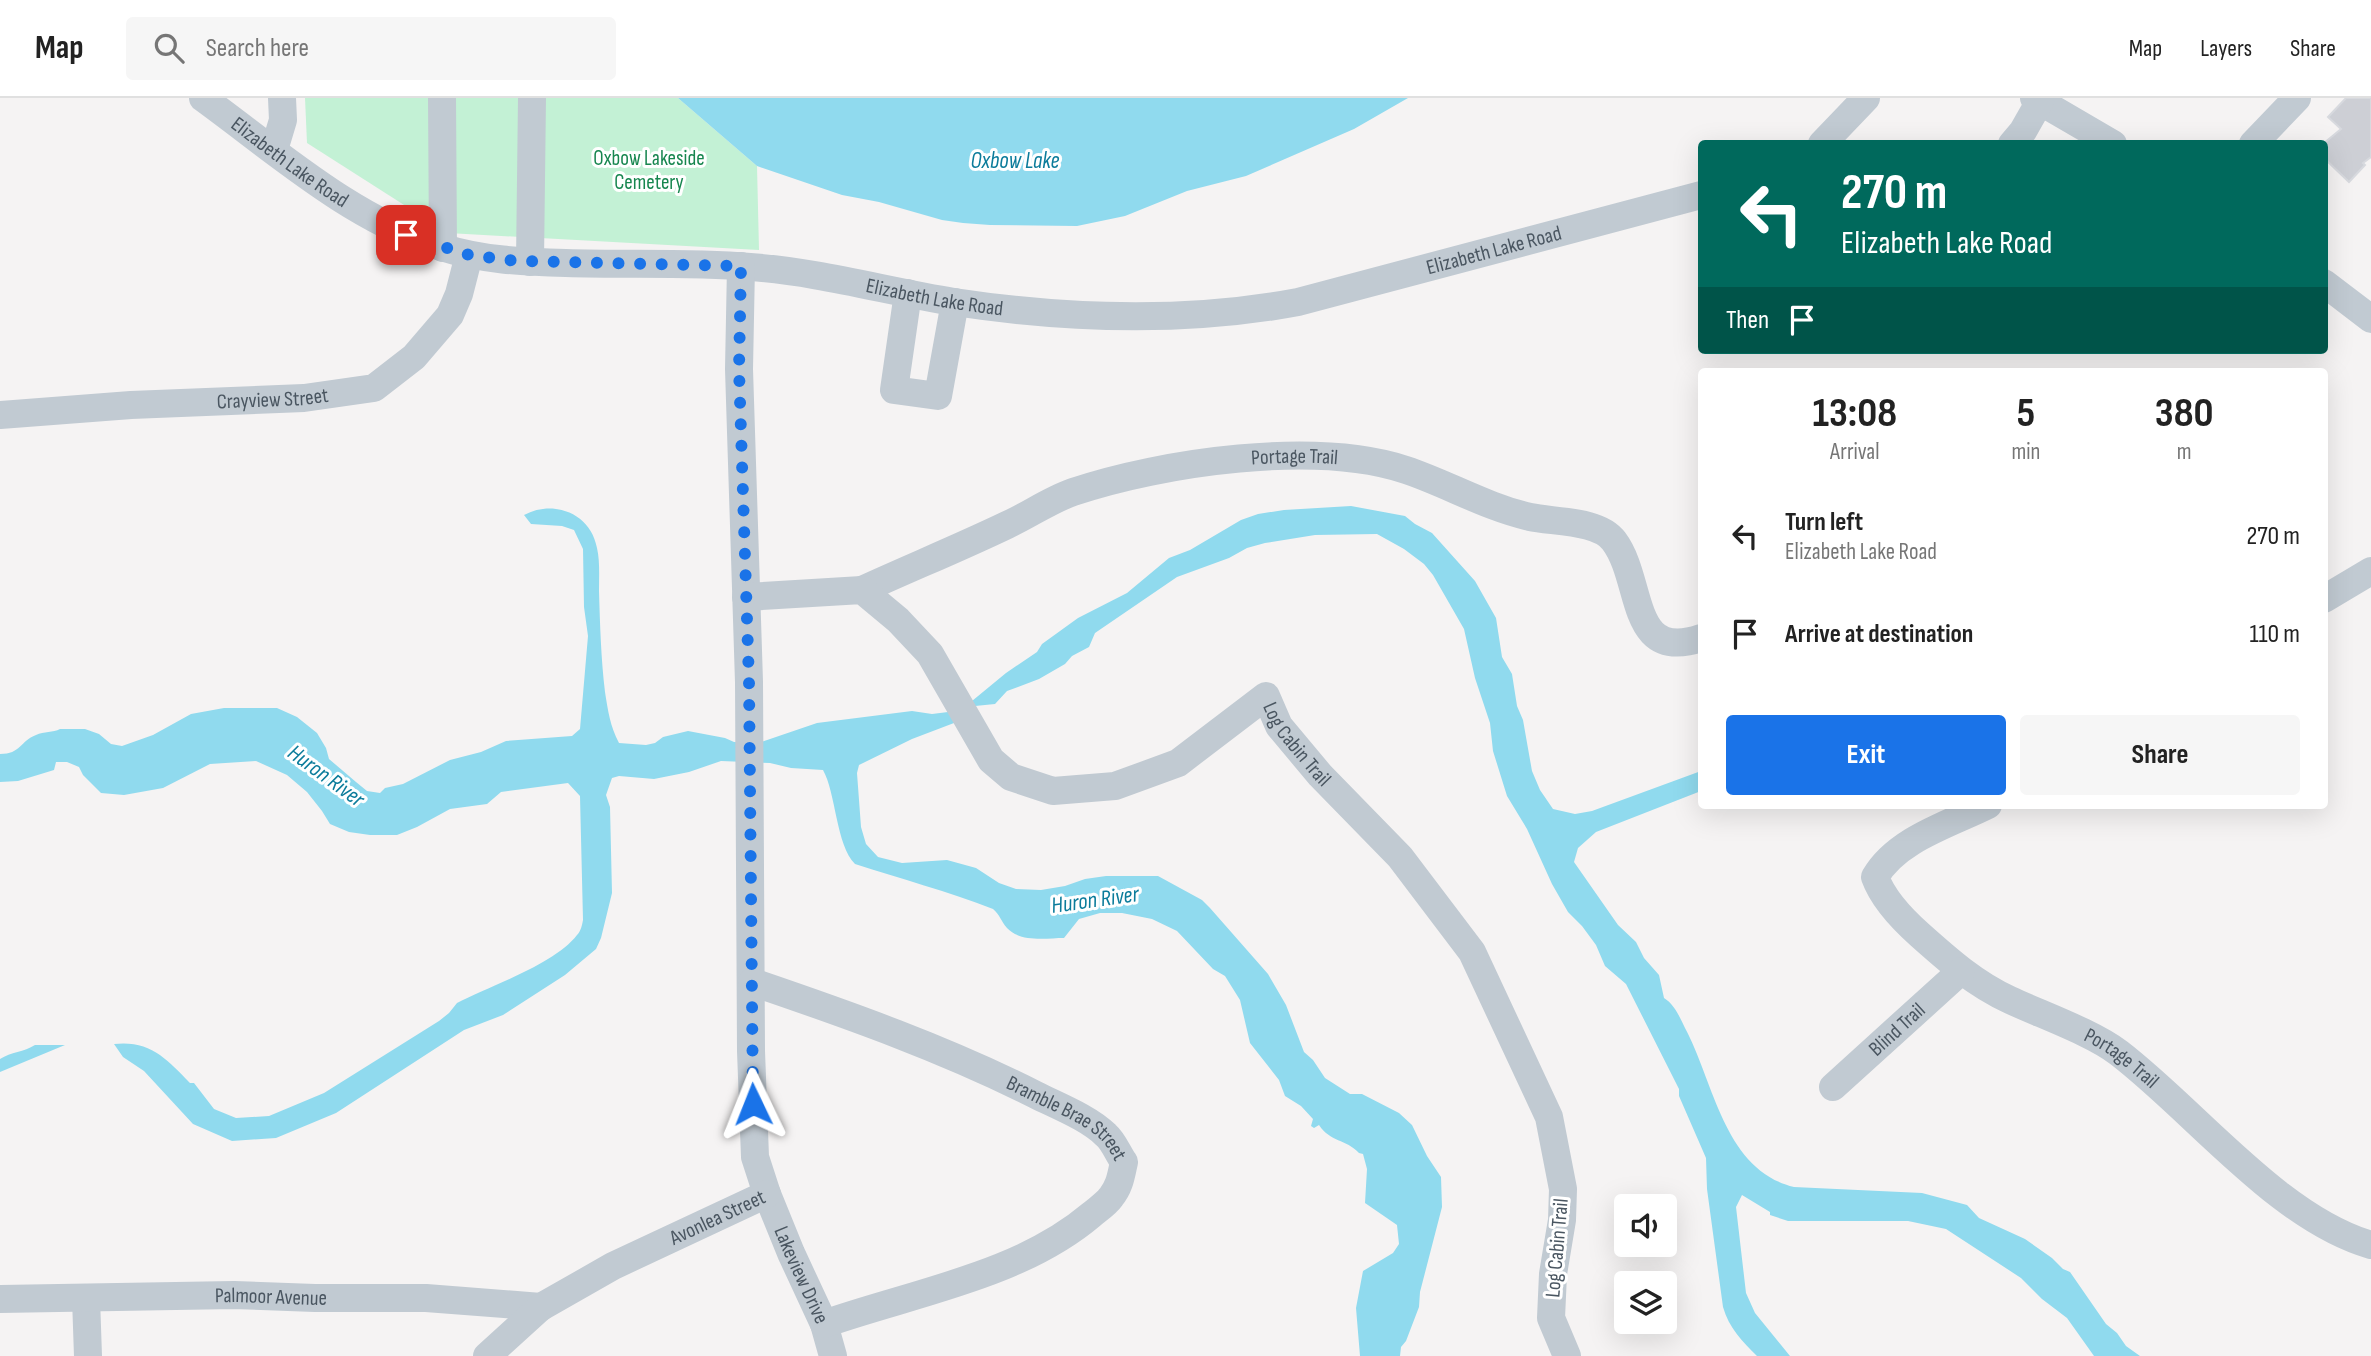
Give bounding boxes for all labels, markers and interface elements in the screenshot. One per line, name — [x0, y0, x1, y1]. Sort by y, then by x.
search box — [126, 17, 616, 80]
text: Map — [35, 28, 84, 68]
icon: search — [150, 29, 188, 67]
text: Search here — [206, 33, 309, 64]
text: Map — [2129, 34, 2162, 63]
text: Layers — [2200, 34, 2252, 63]
text: Share — [2290, 34, 2336, 63]
street label: Elizabeth Lake Road — [226, 111, 353, 213]
park label: Oxbow Lakeside Cemetery — [593, 146, 705, 195]
water label: Oxbow Lake — [970, 147, 1060, 175]
text: 270 m — [1841, 164, 1947, 223]
icon: left — [1726, 168, 1817, 259]
pin — [376, 205, 436, 265]
icon: arrive — [387, 216, 425, 254]
street label: Elizabeth Lake Road — [1424, 220, 1564, 280]
text: Elizabeth Lake Road — [1841, 224, 2052, 263]
street label: Elizabeth Lake Road — [864, 273, 1005, 321]
icon: arrive — [1783, 301, 1821, 339]
text: Then — [1726, 305, 1769, 336]
street label: Crayview Street — [216, 382, 330, 414]
text: 13:08 — [1812, 388, 1897, 439]
text: 5 — [2017, 388, 2035, 439]
text: 380 — [2155, 388, 2214, 439]
text: Arrival — [1830, 438, 1879, 466]
text: min — [2011, 438, 2040, 466]
text: m — [2177, 438, 2192, 466]
street label: Portage Trail — [1250, 443, 1339, 470]
text: Turn left — [1785, 507, 1863, 538]
icon: left — [1726, 517, 1764, 555]
text: 270 m — [2247, 521, 2300, 552]
text: Elizabeth Lake Road — [1785, 538, 1937, 566]
icon: arrive — [1726, 615, 1764, 653]
text: Arrive at destination — [1785, 619, 1973, 650]
text: 110 m — [2249, 619, 2300, 650]
street label: Log Cabin Trail — [1258, 698, 1336, 791]
button: Exit — [1726, 715, 2006, 795]
button: Share — [2020, 715, 2300, 795]
water label: Huron River — [282, 739, 371, 814]
water label: Huron River — [1049, 880, 1142, 920]
street label: Blind Trail — [1863, 997, 1930, 1061]
street label: Portage Trail — [2080, 1022, 2164, 1093]
position arrow — [716, 1067, 790, 1141]
street label: Bramble Brae Street — [1003, 1070, 1132, 1165]
street label: Avonlea Street — [665, 1184, 769, 1251]
map controls — [1614, 1194, 1677, 1334]
button: sound — [1614, 1194, 1677, 1257]
street label: Log Cabin Trail — [1540, 1197, 1574, 1299]
street label: Lakeview Drive — [769, 1222, 834, 1327]
button: layers — [1614, 1271, 1677, 1334]
street label: Palmoor Avenue — [215, 1282, 327, 1311]

